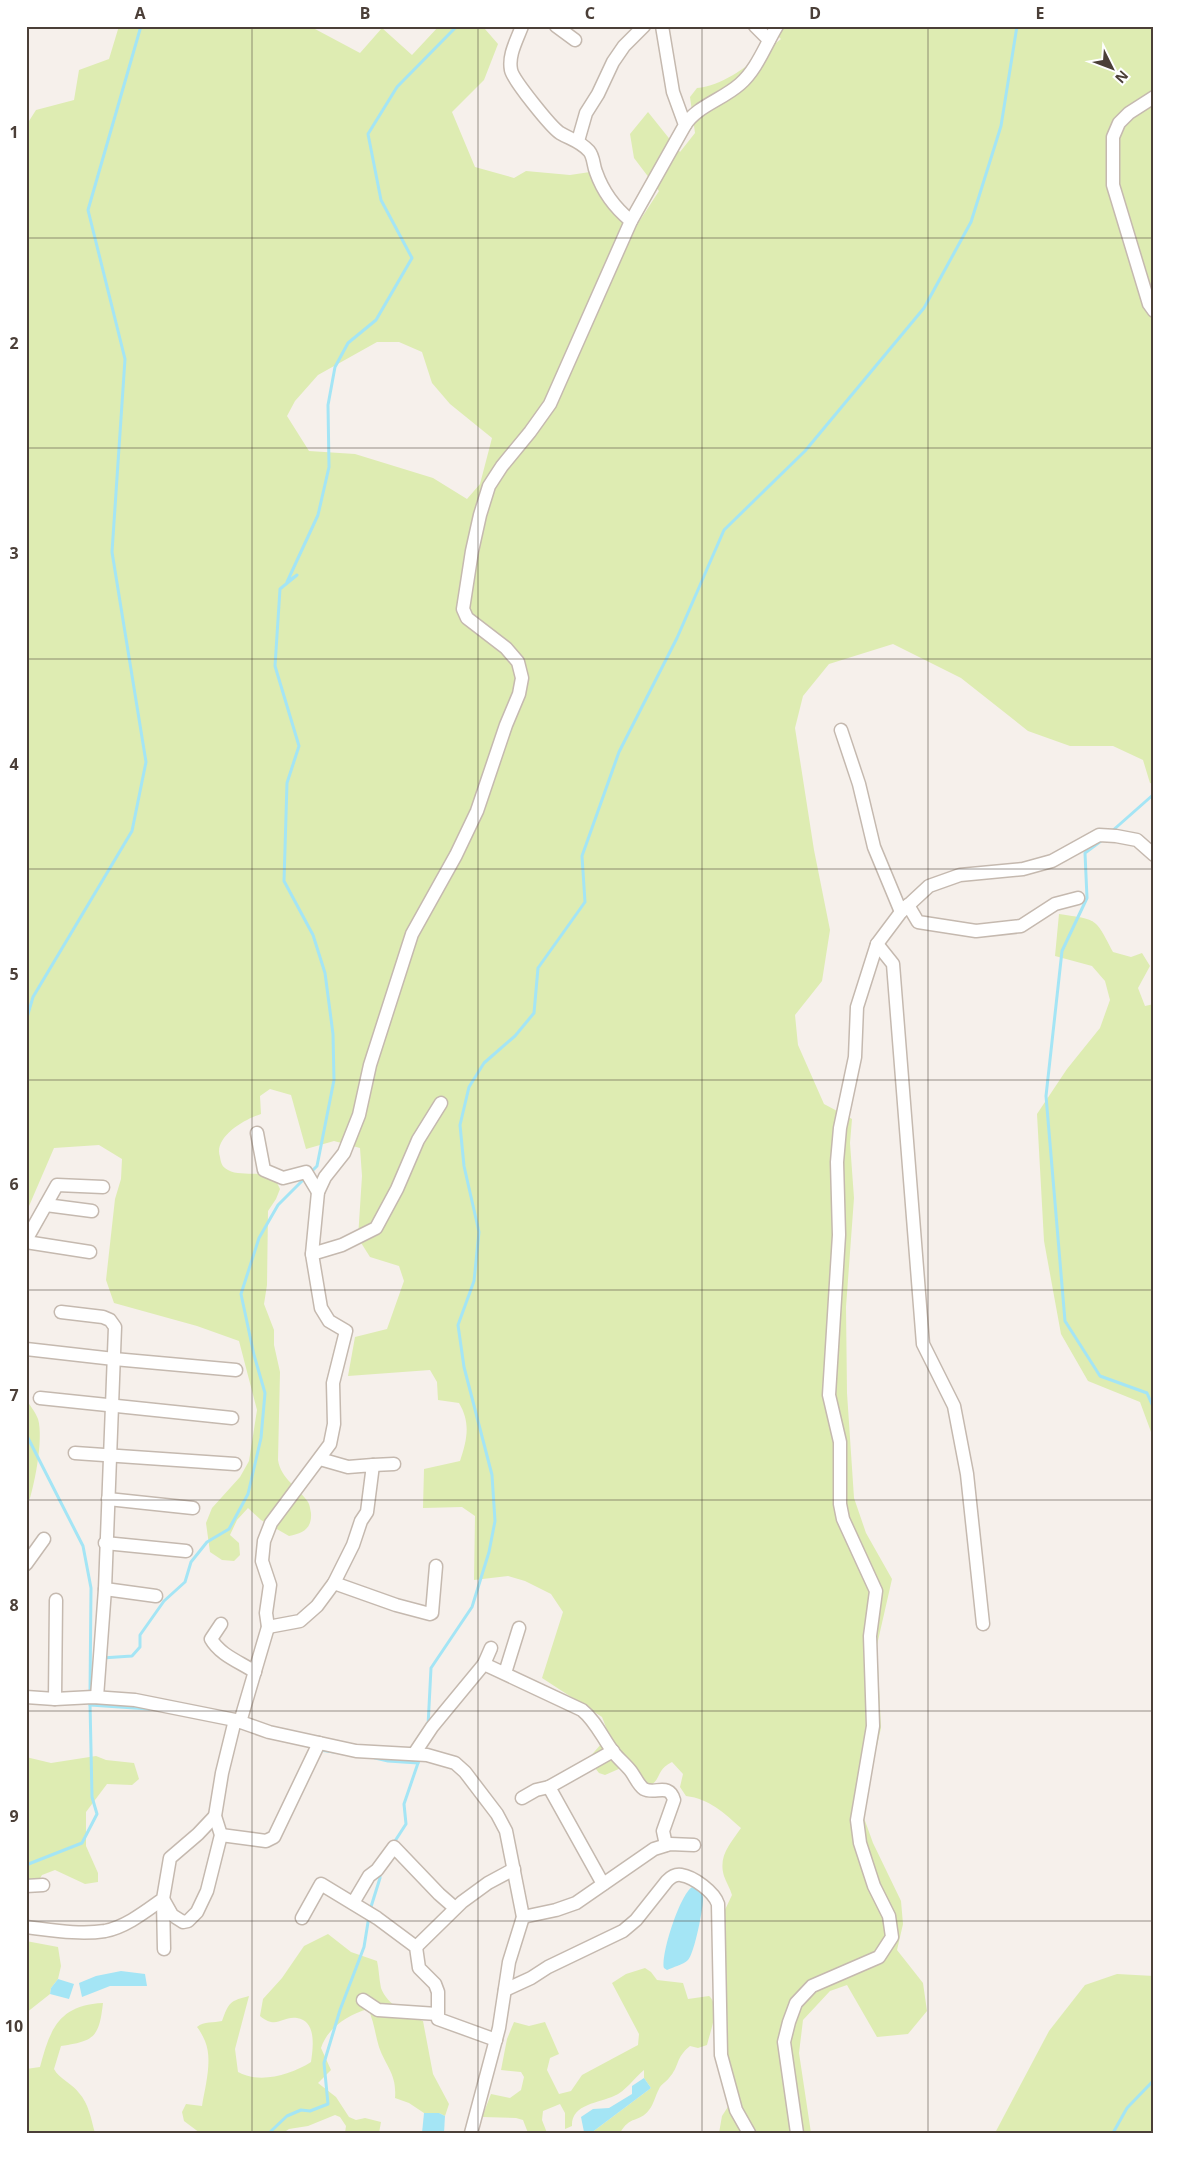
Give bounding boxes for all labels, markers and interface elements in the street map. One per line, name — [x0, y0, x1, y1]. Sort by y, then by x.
text: A — [134, 2, 146, 24]
text: B — [360, 2, 370, 24]
text: C — [585, 2, 595, 24]
text: D — [809, 2, 821, 24]
text: E — [1036, 2, 1045, 24]
north arrow — [1088, 42, 1138, 92]
text: N — [1111, 66, 1133, 88]
text: 1 — [9, 121, 19, 143]
text: 2 — [9, 332, 19, 354]
text: 3 — [9, 542, 19, 564]
text: 4 — [9, 753, 19, 775]
text: 5 — [9, 963, 19, 985]
text: 6 — [9, 1173, 19, 1195]
text: 7 — [9, 1384, 19, 1406]
text: 8 — [9, 1594, 19, 1616]
text: 9 — [9, 1805, 19, 1827]
text: 10 — [5, 2015, 23, 2037]

